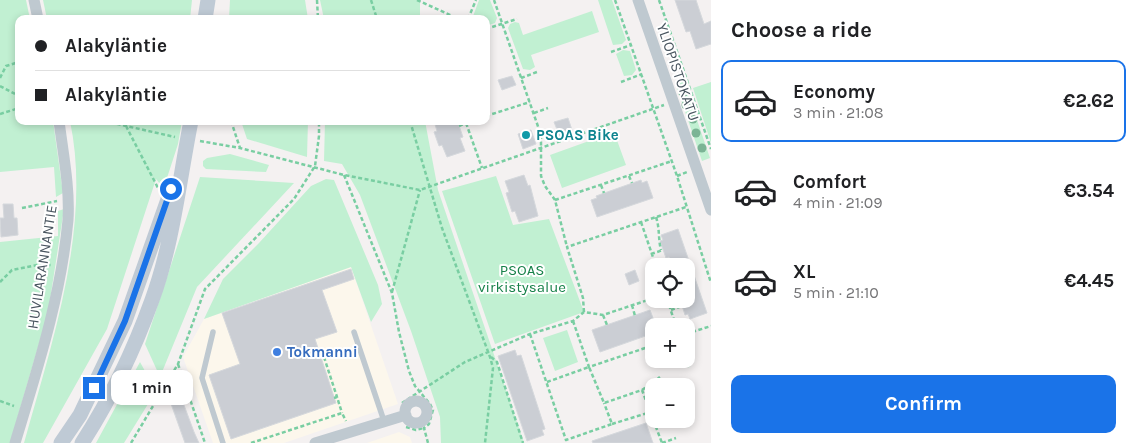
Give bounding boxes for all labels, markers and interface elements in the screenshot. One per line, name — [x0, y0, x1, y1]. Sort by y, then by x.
text: Choose a ride — [731, 17, 872, 43]
street label: YLIOPISTOKATU — [653, 21, 703, 123]
text: Alakyläntie — [65, 35, 167, 57]
icon: car — [733, 79, 778, 124]
text: Economy — [793, 81, 875, 103]
text: Alakyläntie — [65, 84, 167, 106]
text: €2.62 — [1063, 90, 1114, 112]
text: 3 min · 21:08 — [793, 103, 884, 122]
place label: PSOAS Bike — [536, 126, 619, 144]
marker: PSOAS Bike — [520, 129, 532, 141]
icon: car — [733, 169, 778, 214]
text: Comfort — [793, 171, 867, 193]
route start — [160, 178, 182, 200]
text: €3.54 — [1064, 180, 1114, 202]
text: 4 min · 21:09 — [793, 193, 883, 212]
street label: HUVILARANNANTIE — [23, 204, 61, 330]
map controls — [645, 258, 695, 428]
button: locate — [645, 258, 695, 308]
icon: car — [733, 259, 778, 304]
park label: PSOAS virkistysalue — [478, 261, 566, 296]
text: XL — [793, 261, 815, 283]
text: €4.45 — [1064, 270, 1114, 292]
text: 5 min · 21:10 — [793, 283, 879, 302]
button: + — [645, 318, 695, 368]
place label: Tokmanni — [287, 343, 358, 361]
marker: Tokmanni — [271, 346, 283, 358]
callout: 1 min — [112, 370, 194, 406]
button: Confirm — [731, 375, 1116, 433]
route end — [83, 377, 105, 399]
text: 1 min — [132, 378, 172, 397]
button: − — [645, 378, 695, 428]

